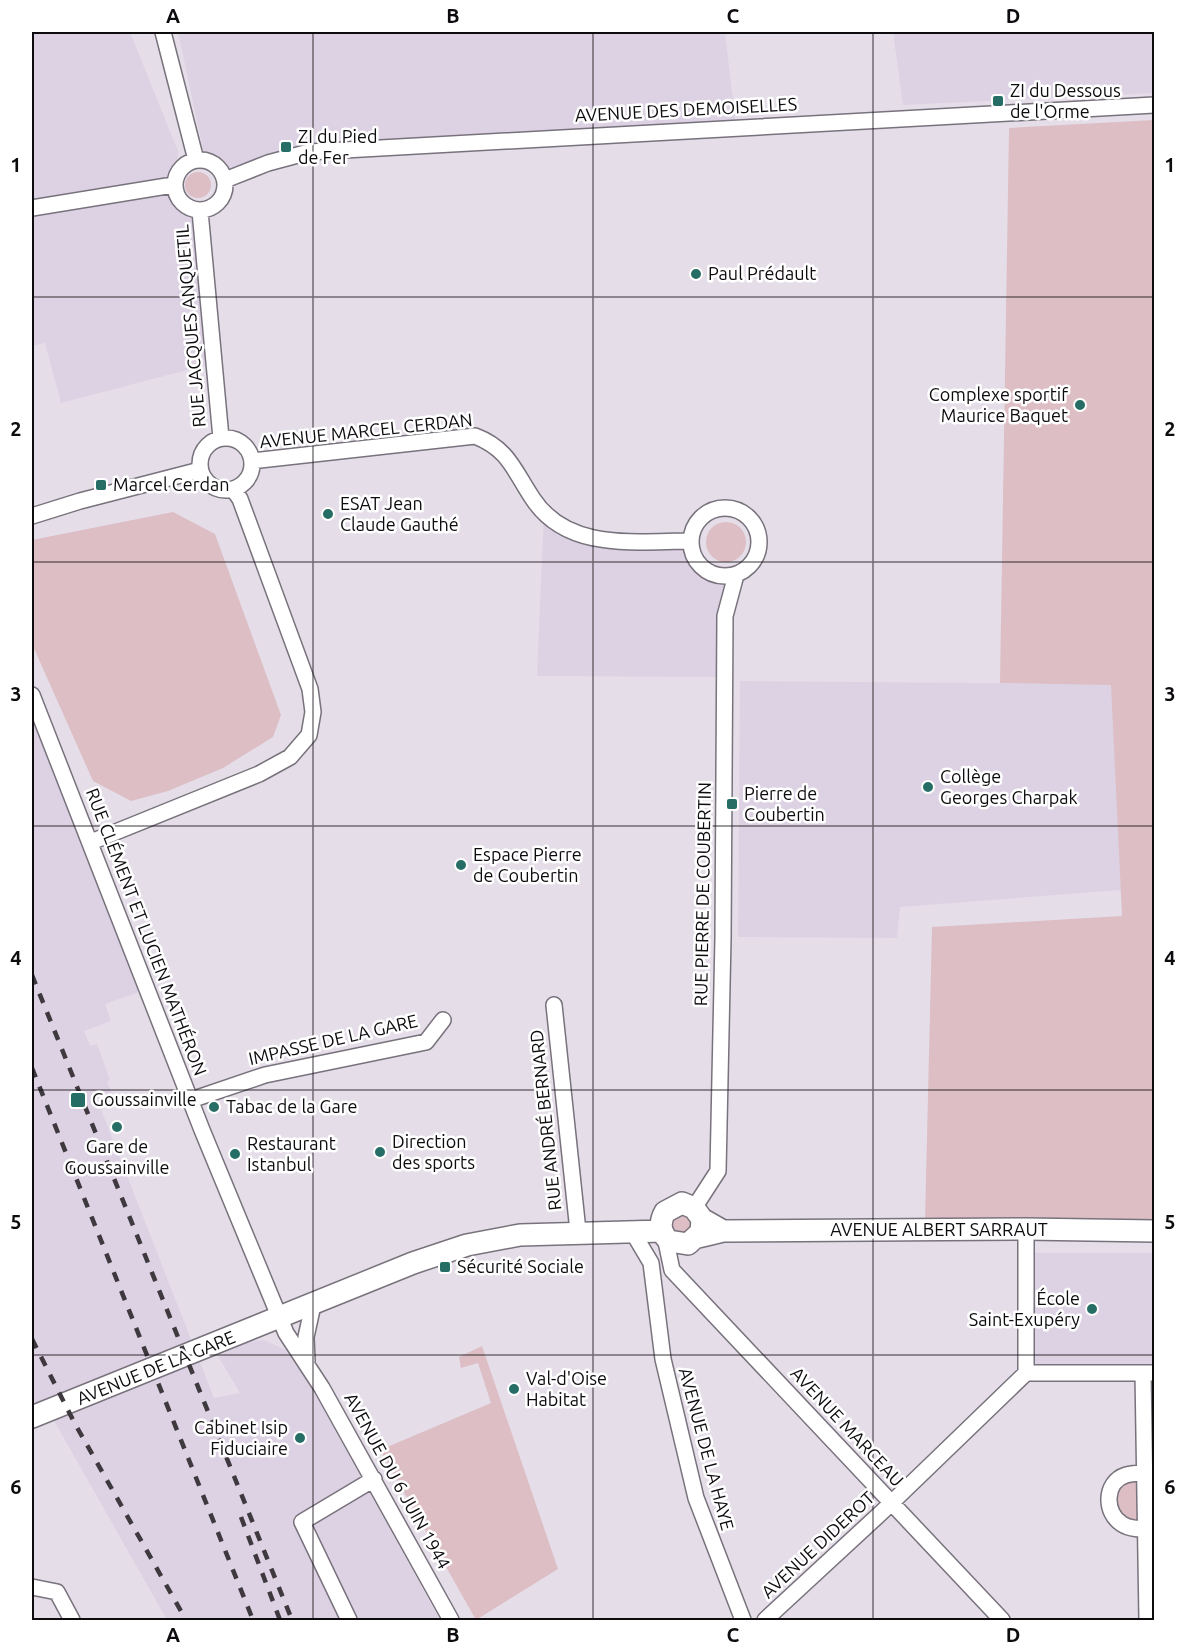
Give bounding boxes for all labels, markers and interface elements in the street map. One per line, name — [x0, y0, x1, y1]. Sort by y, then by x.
text: A — [166, 4, 180, 27]
text: B — [446, 4, 460, 27]
text: C — [727, 4, 740, 27]
text: D — [1006, 4, 1020, 27]
place label: ZI du Dessous de l'Orme — [1010, 80, 1121, 121]
street label: AVENUE DES DEMOISELLES — [574, 93, 798, 125]
marker: ZI du Dessous de l'Orme — [991, 94, 1005, 108]
place label: ZI du Pied de Fer — [298, 126, 377, 167]
marker: ZI du Pied de Fer — [279, 140, 293, 154]
text: 1 — [10, 153, 22, 176]
text: 1 — [1164, 153, 1176, 176]
street label: RUE JACQUES ANQUETIL — [171, 224, 210, 428]
place label: Paul Prédault — [708, 263, 816, 283]
marker: Paul Prédault — [689, 267, 703, 281]
place label: Complexe sportif Maurice Baquet — [929, 384, 1068, 425]
marker: Complexe sportif Maurice Baquet — [1073, 398, 1087, 412]
street label: AVENUE MARCEL CERDAN — [258, 409, 473, 451]
text: 2 — [10, 417, 22, 440]
text: 2 — [1164, 417, 1176, 440]
place label: Marcel Cerdan — [113, 474, 230, 494]
marker: Marcel Cerdan — [94, 478, 108, 492]
place label: ESAT Jean Claude Gauthé — [340, 493, 459, 534]
marker: ESAT Jean Claude Gauthé — [321, 507, 335, 521]
text: 3 — [10, 682, 22, 705]
text: 3 — [1164, 682, 1176, 705]
place label: Collège Georges Charpak — [940, 766, 1078, 807]
marker: Collège Georges Charpak — [921, 780, 935, 794]
street label: RUE PIERRE DE COUBERTIN — [690, 782, 714, 1006]
place label: Pierre de Coubertin — [744, 783, 825, 824]
street label: RUE CLÉMENT ET LUCIEN MATHÉRON — [83, 785, 212, 1078]
marker: Pierre de Coubertin — [725, 797, 739, 811]
place label: Espace Pierre de Coubertin — [473, 844, 582, 885]
marker: Espace Pierre de Coubertin — [454, 858, 468, 872]
text: 4 — [10, 946, 22, 969]
text: 4 — [1164, 946, 1176, 969]
street label: IMPASSE DE LA GARE — [246, 1010, 419, 1068]
street label: RUE ANDRÉ BERNARD — [525, 1029, 564, 1212]
place label: Goussainville — [92, 1089, 197, 1109]
marker: Goussainville — [69, 1091, 87, 1109]
place label: Tabac de la Gare — [226, 1096, 357, 1116]
marker: Tabac de la Gare — [207, 1100, 221, 1114]
marker: Gare de Goussainville — [110, 1120, 124, 1134]
place label: Direction des sports — [392, 1131, 475, 1172]
place label: Restaurant Istanbul — [247, 1133, 336, 1174]
place label: Gare de Goussainville — [65, 1136, 169, 1177]
marker: Direction des sports — [373, 1145, 387, 1159]
marker: Restaurant Istanbul — [228, 1147, 242, 1161]
text: 5 — [10, 1210, 22, 1233]
text: 5 — [1164, 1210, 1176, 1233]
street label: AVENUE ALBERT SARRAUT — [830, 1219, 1048, 1239]
place label: Sécurité Sociale — [457, 1256, 584, 1276]
marker: Sécurité Sociale — [438, 1260, 452, 1274]
place label: École Saint-Exupéry — [969, 1287, 1080, 1329]
marker: École Saint-Exupéry — [1085, 1302, 1099, 1316]
street label: AVENUE DE LA GARE — [74, 1326, 238, 1408]
street label: AVENUE MARCEAU — [787, 1363, 908, 1490]
street label: AVENUE DE LA HAYE — [676, 1365, 738, 1532]
place label: Val-d'Oise Habitat — [526, 1368, 607, 1409]
marker: Val-d'Oise Habitat — [507, 1382, 521, 1396]
street label: AVENUE DU 6 JUIN 1944 — [341, 1389, 455, 1572]
place label: Cabinet Isip Fiduciaire — [194, 1417, 288, 1458]
marker: Cabinet Isip Fiduciaire — [293, 1431, 307, 1445]
text: 6 — [10, 1475, 22, 1498]
text: 6 — [1164, 1475, 1176, 1498]
street label: AVENUE DIDEROT — [757, 1487, 878, 1602]
text: A — [166, 1623, 180, 1646]
text: B — [446, 1623, 460, 1646]
text: C — [727, 1623, 740, 1646]
text: D — [1006, 1623, 1020, 1646]

